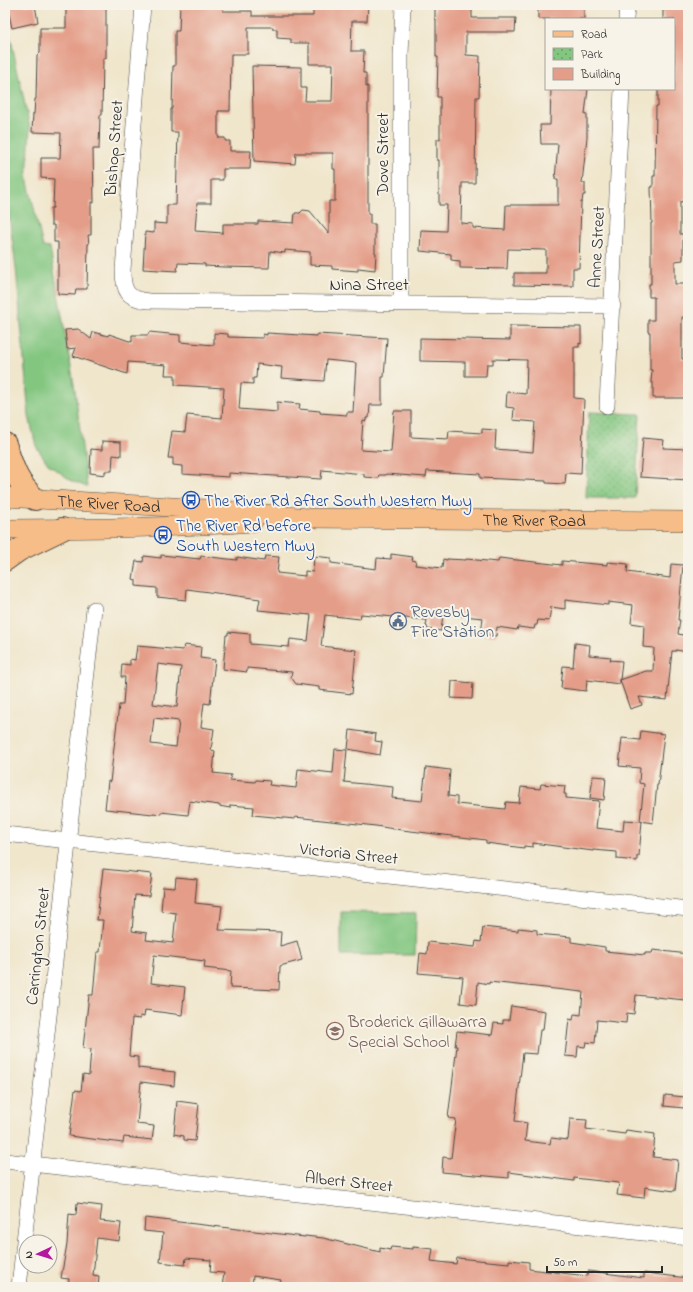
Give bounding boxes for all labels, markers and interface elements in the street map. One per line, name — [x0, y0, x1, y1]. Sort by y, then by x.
legend — [545, 18, 675, 90]
text: Road — [581, 26, 607, 44]
text: Park — [581, 46, 603, 64]
text: Building — [580, 66, 620, 85]
street label: Bishop Street — [99, 99, 130, 198]
street label: Dove Street — [371, 112, 396, 197]
street label: Anne Street — [583, 205, 612, 289]
street label: Nina Street — [329, 273, 409, 298]
street label: The River Road — [56, 489, 162, 520]
place label: The River Rd after South Western Mwy — [204, 489, 472, 515]
bus stop icon: The River Rd after South Western Mwy — [181, 490, 201, 510]
street label: The River Road — [482, 508, 586, 534]
place label: The River Rd before South Western Mwy — [176, 514, 315, 560]
bus stop icon: The River Rd before South Western Mwy — [153, 525, 173, 545]
place label: Revesby Fire Station — [410, 600, 494, 645]
public building icon: Revesby Fire Station — [388, 611, 408, 631]
street label: Victoria Street — [298, 837, 399, 872]
street label: Carrington Street — [20, 886, 59, 1006]
place label: Broderick Gillawarra Special School — [347, 1010, 487, 1055]
school or university icon: Broderick Gillawarra Special School — [325, 1021, 345, 1041]
street label: Albert Street — [304, 1165, 394, 1200]
north arrow — [18, 1234, 58, 1274]
scale bar — [547, 1248, 662, 1274]
text: N — [21, 1250, 37, 1259]
text: 50 m — [553, 1254, 577, 1272]

